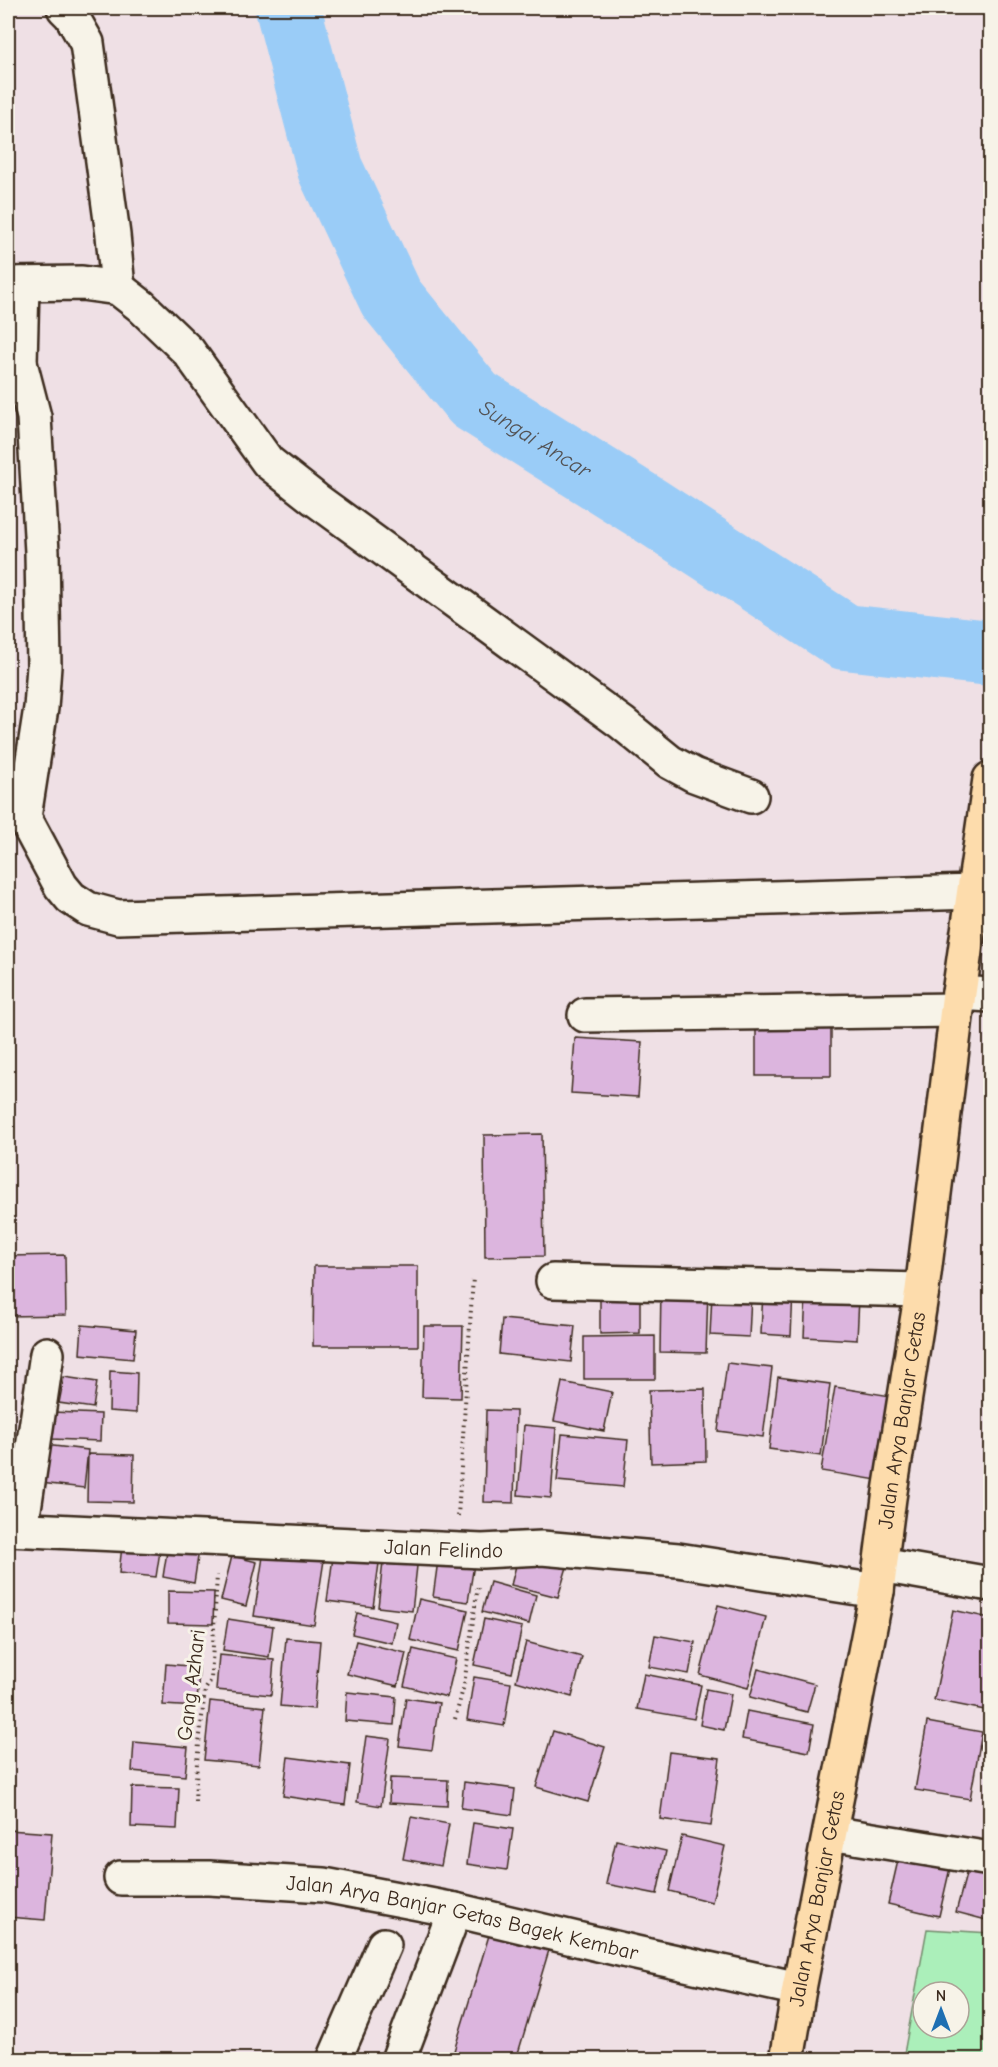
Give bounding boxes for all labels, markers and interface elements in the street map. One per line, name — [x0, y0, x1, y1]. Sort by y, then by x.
water label: Sungai Ancar — [474, 395, 596, 485]
street label: Jalan Arya Banjar Getas — [873, 1310, 930, 1530]
street label: Jalan Felindo — [383, 1534, 504, 1563]
street label: Gang Azhari — [172, 1628, 210, 1742]
street label: Jalan Arya Banjar Getas — [784, 1789, 850, 2008]
street label: Jalan Arya Banjar Getas Bagek Kembar — [286, 1871, 641, 1965]
north arrow — [911, 1980, 971, 2040]
text: N — [936, 1987, 946, 2005]

